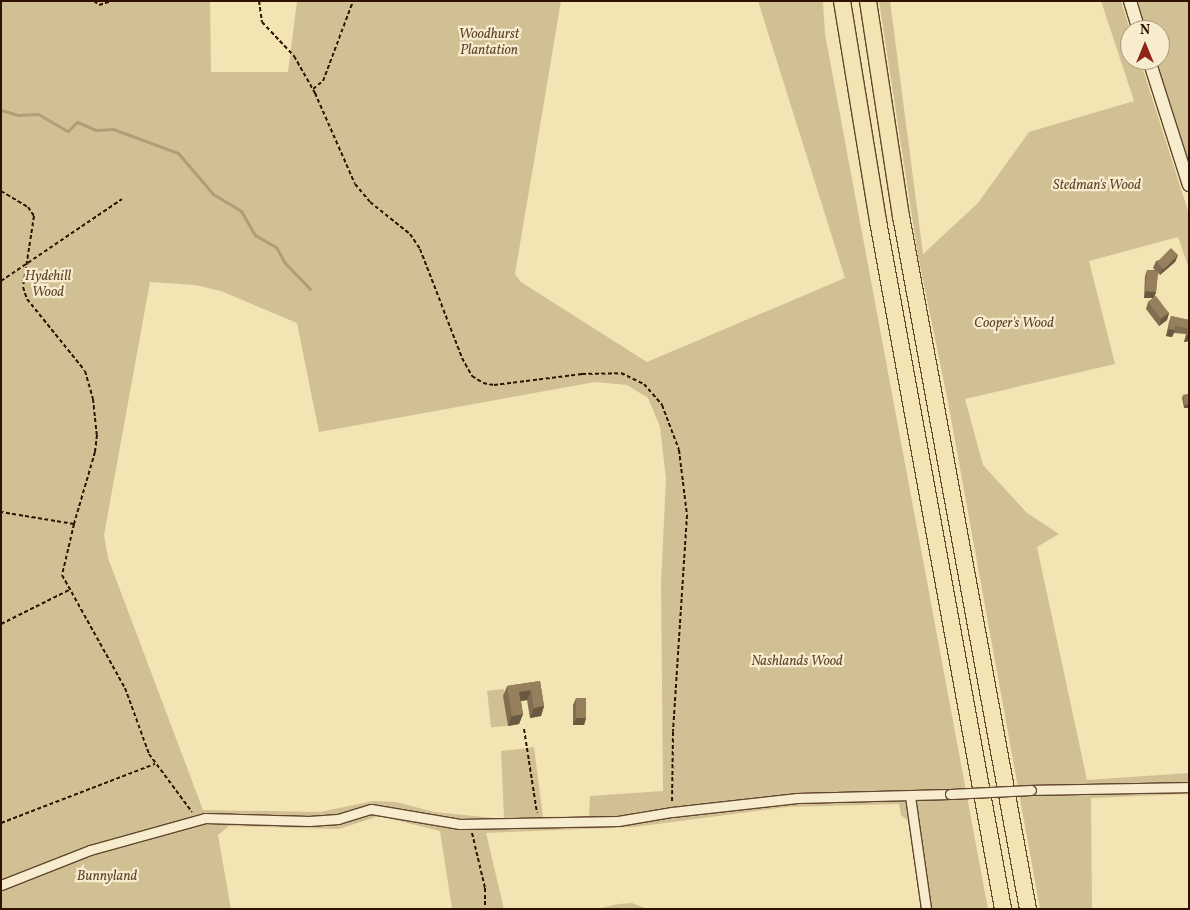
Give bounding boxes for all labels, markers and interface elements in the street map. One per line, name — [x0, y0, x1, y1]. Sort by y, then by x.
north arrow — [1120, 20, 1170, 70]
text: N — [1140, 21, 1150, 40]
park label: Woodhurst Plantation — [459, 27, 519, 59]
park label: Stedman's Wood — [1053, 178, 1141, 194]
park label: Hydehill Wood — [25, 269, 71, 302]
park label: Cooper's Wood — [974, 316, 1054, 332]
park label: Nashlands Wood — [751, 654, 843, 670]
park label: Bunnyland — [77, 869, 137, 885]

